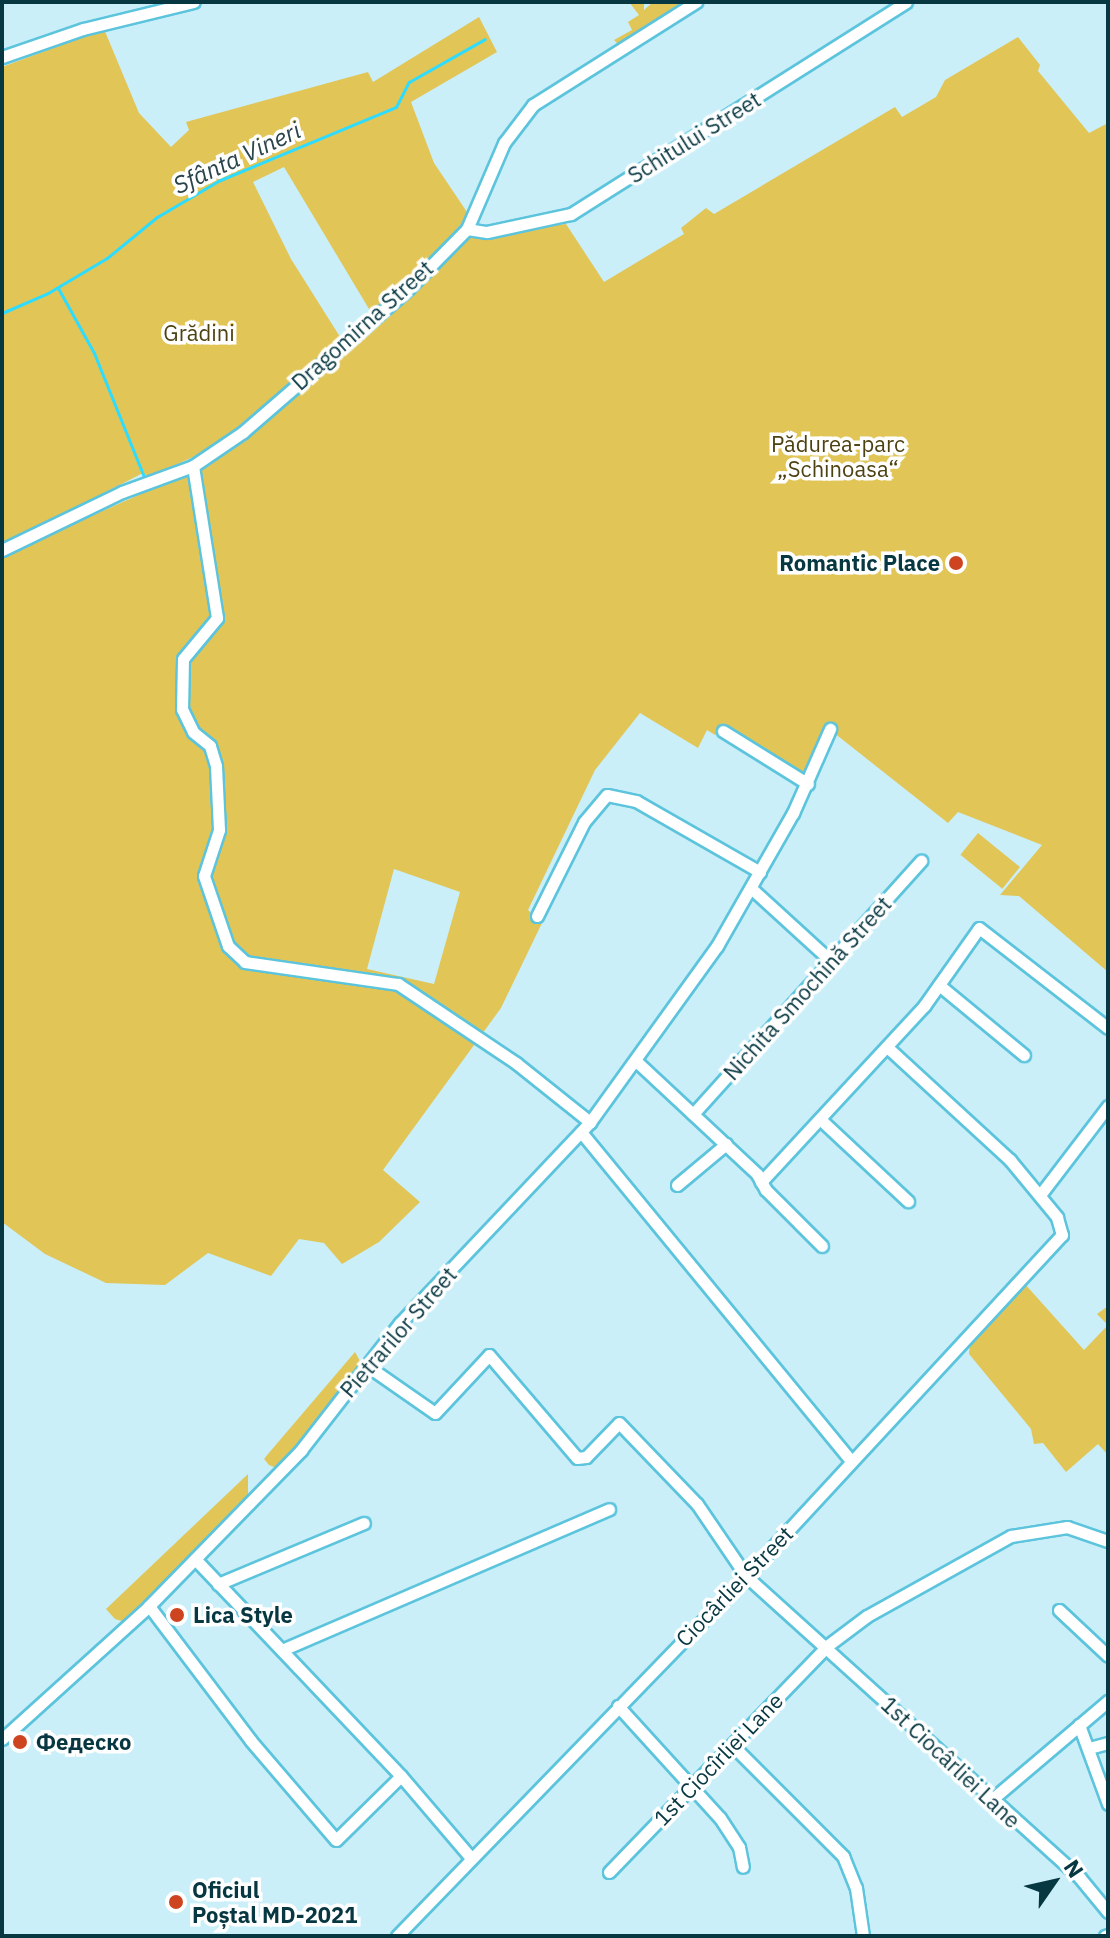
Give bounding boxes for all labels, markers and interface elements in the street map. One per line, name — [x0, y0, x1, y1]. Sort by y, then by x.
street label: Schitului Street — [623, 86, 765, 188]
water label: Sfânta Vineri — [169, 116, 305, 200]
street label: Dragomirna Street — [286, 255, 438, 395]
park label: Grădini — [163, 320, 235, 346]
park label: Pădurea-parc „Schinoasa“ — [771, 430, 905, 482]
place label: Romantic Place — [779, 550, 940, 576]
marker: Romantic Place — [947, 554, 965, 572]
street label: Nichita Smochină Street — [718, 891, 896, 1085]
street label: Pietrarilor Street — [334, 1262, 462, 1402]
street label: Ciocârliei Street — [670, 1520, 798, 1652]
place label: Lica Style — [193, 1602, 293, 1628]
marker: Lica Style — [168, 1606, 186, 1624]
street label: 1st Ciocîrliei Lane — [648, 1687, 788, 1831]
street label: 1st Ciocârliei Lane — [876, 1691, 1026, 1833]
place label: Федеско — [36, 1729, 132, 1755]
marker: Федеско — [11, 1733, 29, 1751]
north arrow — [1014, 1842, 1094, 1922]
text: N — [1058, 1854, 1091, 1883]
place label: Oficiul Poștal MD-2021 — [192, 1876, 357, 1928]
marker: Oficiul Poștal MD-2021 — [167, 1893, 185, 1911]

